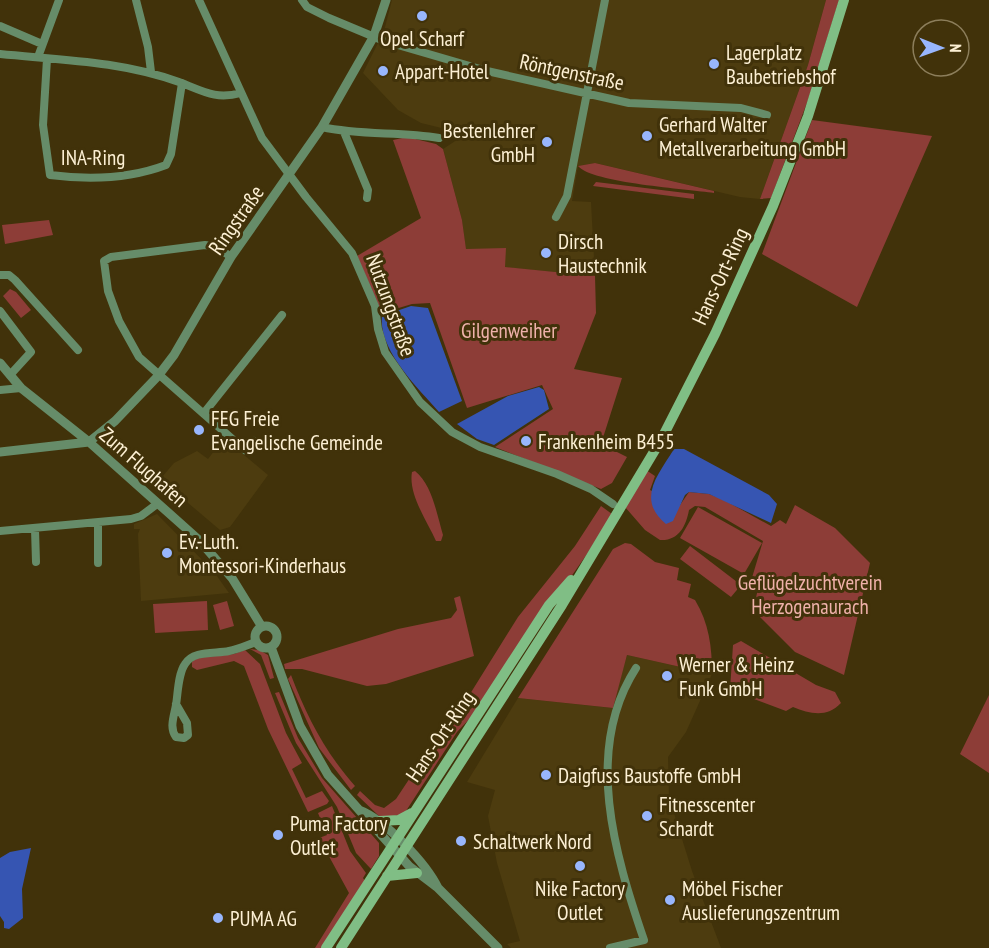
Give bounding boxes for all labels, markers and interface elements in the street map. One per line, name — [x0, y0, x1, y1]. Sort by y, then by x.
marker: Opel Scharf — [415, 9, 429, 23]
north arrow — [911, 18, 971, 78]
place label: Opel Scharf — [380, 25, 465, 52]
place label: Lagerplatz Baubetriebshof — [726, 39, 836, 90]
text: N — [946, 44, 966, 53]
street label: Röntgenstraße — [517, 48, 627, 96]
marker: Lagerplatz Baubetriebshof — [707, 57, 721, 71]
place label: Appart-Hotel — [395, 58, 489, 85]
marker: Appart-Hotel — [376, 64, 390, 78]
place label: Gerhard Walter Metallverarbeitung GmbH — [659, 111, 846, 162]
place label: Bestenlehrer GmbH — [443, 117, 535, 168]
marker: Gerhard Walter Metallverarbeitung GmbH — [640, 129, 654, 143]
marker: Bestenlehrer GmbH — [540, 135, 554, 149]
street label: INA-Ring — [61, 144, 125, 171]
street label: Ringstraße — [202, 180, 270, 260]
street label: Hans-Ort-Ring — [686, 223, 754, 329]
place label: Dirsch Haustechnik — [558, 228, 647, 279]
marker: Dirsch Haustechnik — [539, 246, 553, 260]
street label: Nutzungstraße — [360, 250, 422, 360]
park label: Gilgenweiher — [461, 317, 557, 344]
place label: FEG Freie Evangelische Gemeinde — [211, 405, 383, 456]
street label: Zum Flughafen — [94, 421, 194, 513]
marker: FEG Freie Evangelische Gemeinde — [192, 423, 206, 437]
place label: Frankenheim B455 — [538, 428, 675, 455]
marker: Frankenheim B455 — [519, 434, 533, 448]
place label: Ev.-Luth. Montessori-Kinderhaus — [179, 528, 346, 579]
marker: Ev.-Luth. Montessori-Kinderhaus — [160, 546, 174, 560]
park label: Geflügelzuchtverein Herzogenaurach — [738, 569, 882, 620]
place label: Werner & Heinz Funk GmbH — [679, 651, 794, 702]
marker: Werner & Heinz Funk GmbH — [660, 669, 674, 683]
street label: Hans-Ort-Ring — [400, 685, 480, 787]
place label: Daigfuss Baustoffe GmbH — [558, 762, 741, 789]
marker: Daigfuss Baustoffe GmbH — [539, 768, 553, 782]
place label: Fitnesscenter Schardt — [659, 791, 755, 842]
marker: Fitnesscenter Schardt — [640, 809, 654, 823]
place label: Puma Factory Outlet — [290, 810, 388, 861]
marker: Puma Factory Outlet — [271, 828, 285, 842]
place label: Schaltwerk Nord — [473, 828, 592, 855]
marker: Schaltwerk Nord — [454, 834, 468, 848]
marker: Nike Factory Outlet — [573, 859, 587, 873]
place label: Nike Factory Outlet — [535, 875, 625, 926]
place label: Möbel Fischer Auslieferungszentrum — [682, 875, 840, 926]
marker: Möbel Fischer Auslieferungszentrum — [663, 893, 677, 907]
place label: PUMA AG — [230, 905, 297, 932]
marker: PUMA AG — [211, 911, 225, 925]

